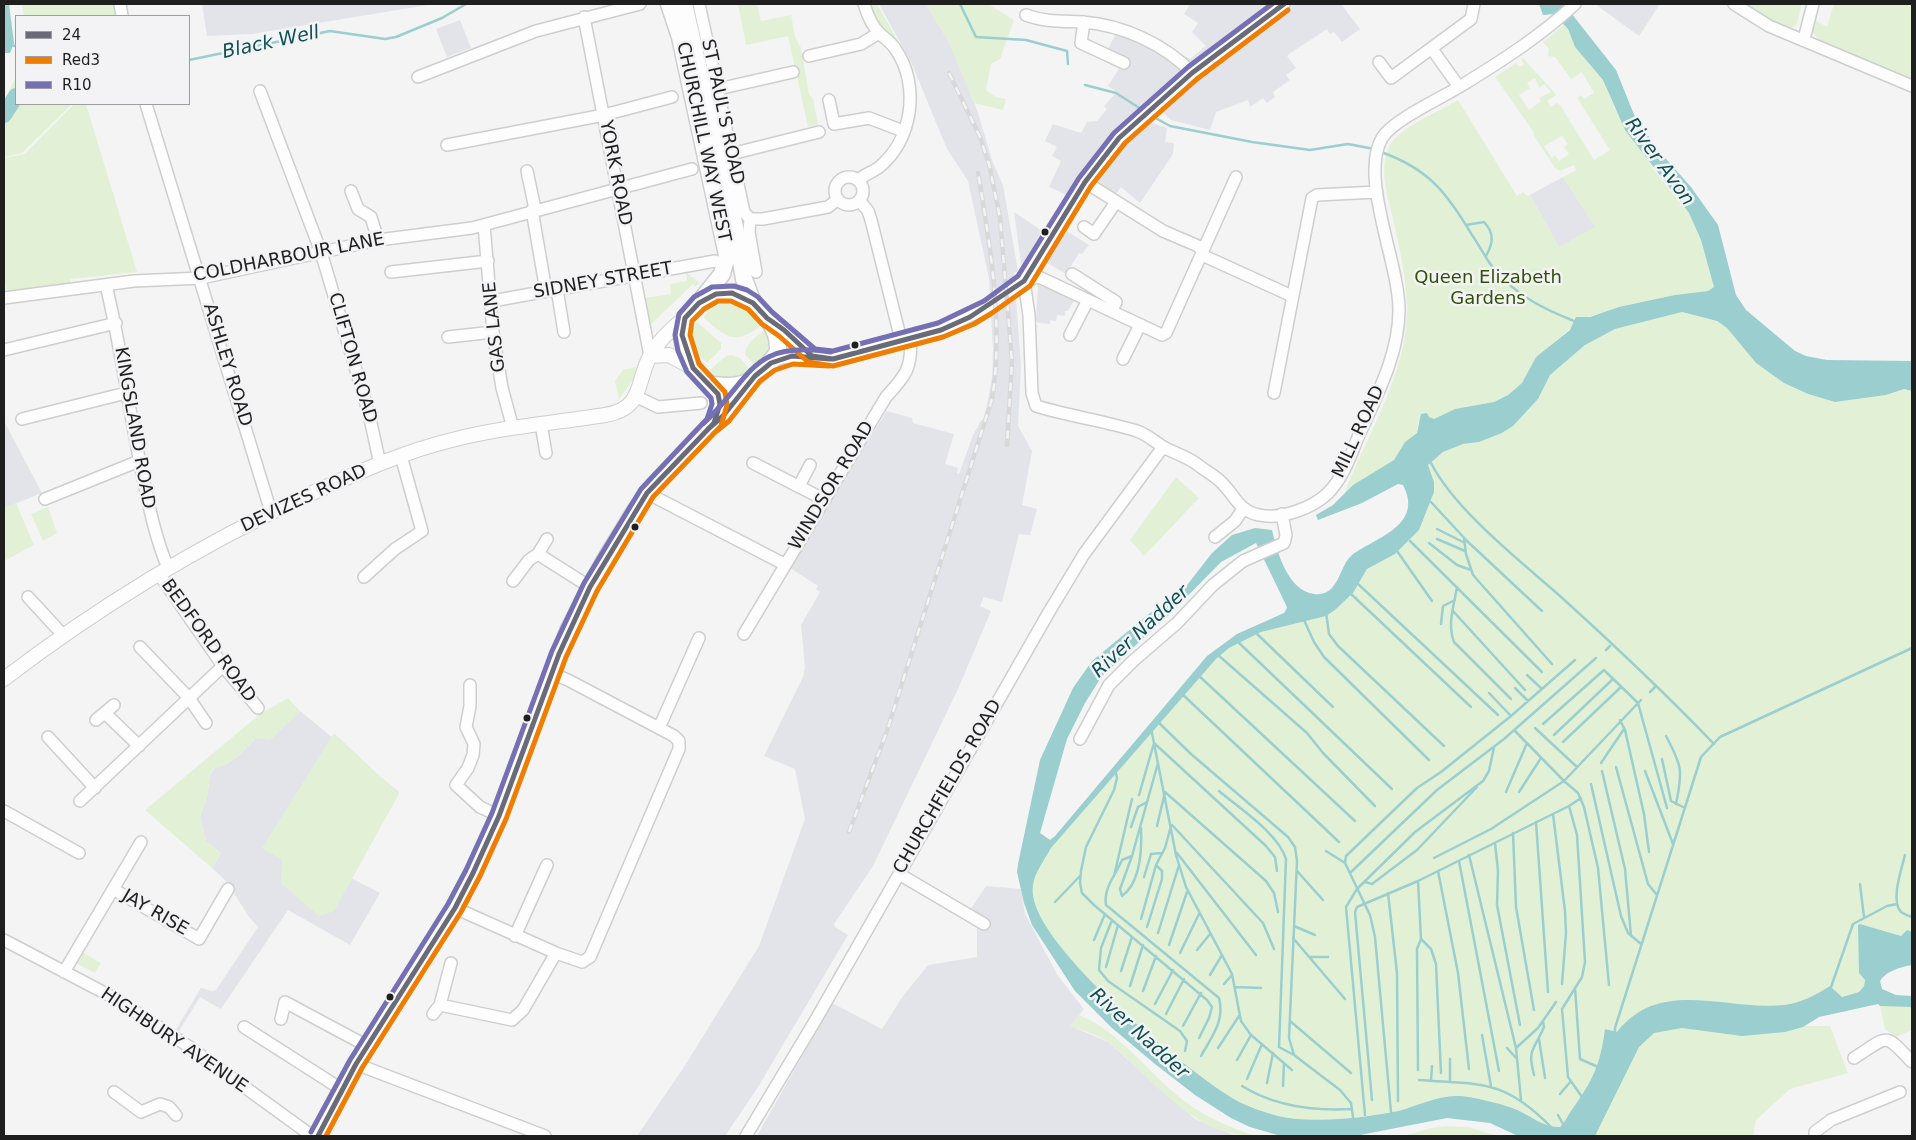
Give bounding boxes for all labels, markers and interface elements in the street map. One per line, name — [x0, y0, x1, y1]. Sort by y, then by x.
legend — [15, 15, 190, 105]
water label: Black Well — [220, 22, 322, 64]
text: 24 — [62, 26, 81, 44]
street label: ST PAUL'S ROAD — [696, 37, 748, 187]
street label: CHURCHILL WAY WEST — [671, 40, 735, 244]
text: Red3 — [62, 51, 100, 69]
text: R10 — [62, 76, 92, 94]
water label: River Avon — [1619, 114, 1699, 210]
street label: YORK ROAD — [594, 119, 636, 227]
unlabelled marker — [1040, 227, 1050, 237]
street label: COLDHARBOUR LANE — [192, 229, 386, 287]
street label: SIDNEY STREET — [532, 258, 674, 304]
park label: Queen Elizabeth Gardens — [1414, 267, 1562, 310]
street label: GAS LANE — [480, 281, 510, 373]
street label: CLIFTON ROAD — [323, 290, 381, 426]
street label: ASHLEY ROAD — [198, 301, 256, 429]
unlabelled marker — [850, 340, 860, 350]
street label: KINGSLAND ROAD — [109, 345, 159, 511]
street label: MILL ROAD — [1328, 383, 1390, 481]
street label: WINDSOR ROAD — [785, 418, 879, 554]
street label: DEVIZES ROAD — [238, 460, 370, 538]
unlabelled marker — [630, 522, 640, 532]
street label: BEDFORD ROAD — [156, 575, 260, 707]
water label: River Nadder — [1088, 581, 1194, 683]
street label: CHURCHFIELDS ROAD — [889, 696, 1007, 878]
unlabelled marker — [522, 713, 532, 723]
street label: JAY RISE — [118, 885, 192, 941]
street label: HIGHBURY AVENUE — [96, 984, 252, 1098]
water label: River Nadder — [1085, 984, 1193, 1084]
unlabelled marker — [385, 992, 395, 1002]

